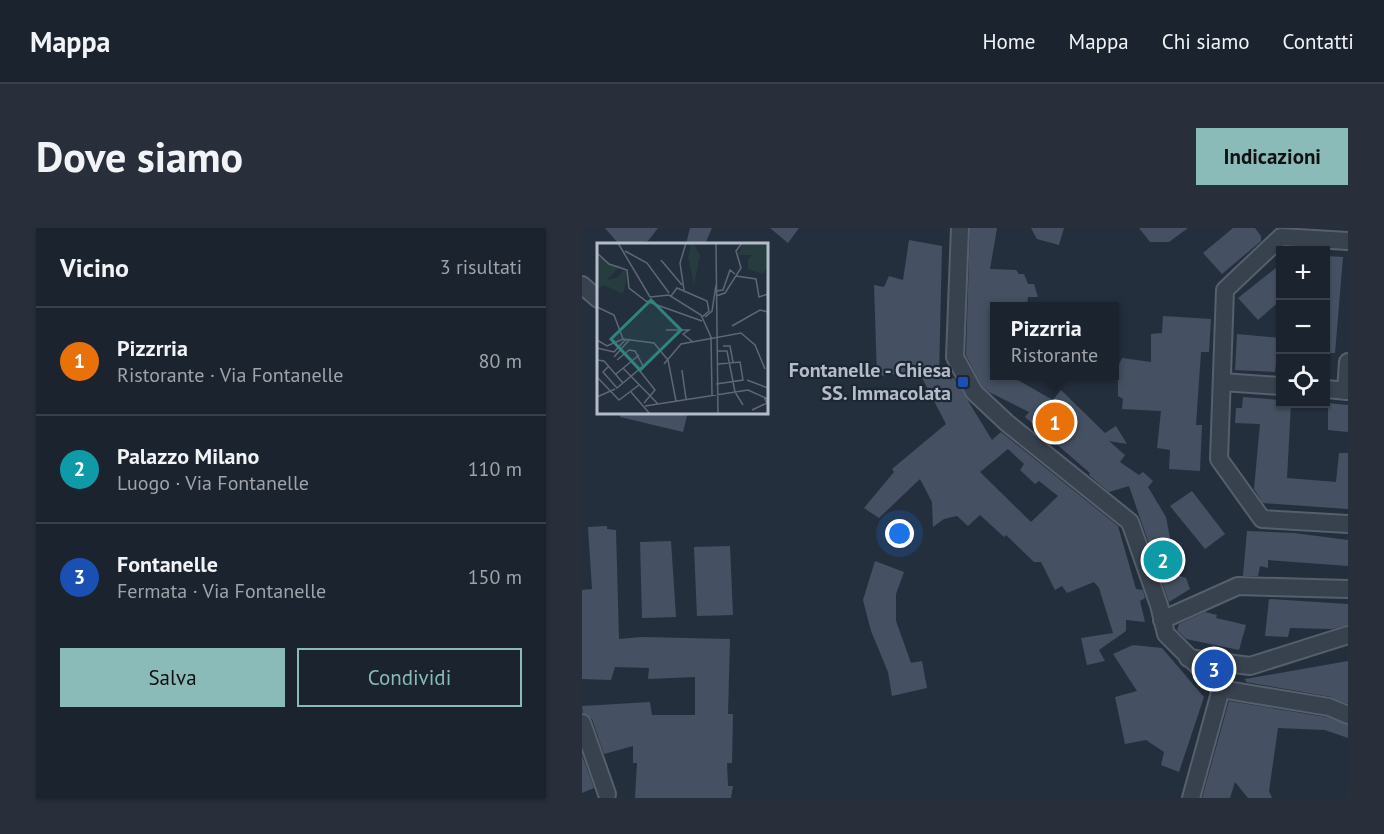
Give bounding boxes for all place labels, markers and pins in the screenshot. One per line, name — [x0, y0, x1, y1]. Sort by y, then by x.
place label: Fontanelle - Chiesa SS. Immacolata — [789, 357, 951, 406]
marker: Fontanelle - Chiesa SS. Immacolata — [956, 375, 970, 389]
pin: 1 — [1036, 400, 1074, 444]
pin: 2 — [1144, 538, 1182, 582]
pin: 3 — [1194, 646, 1234, 692]

